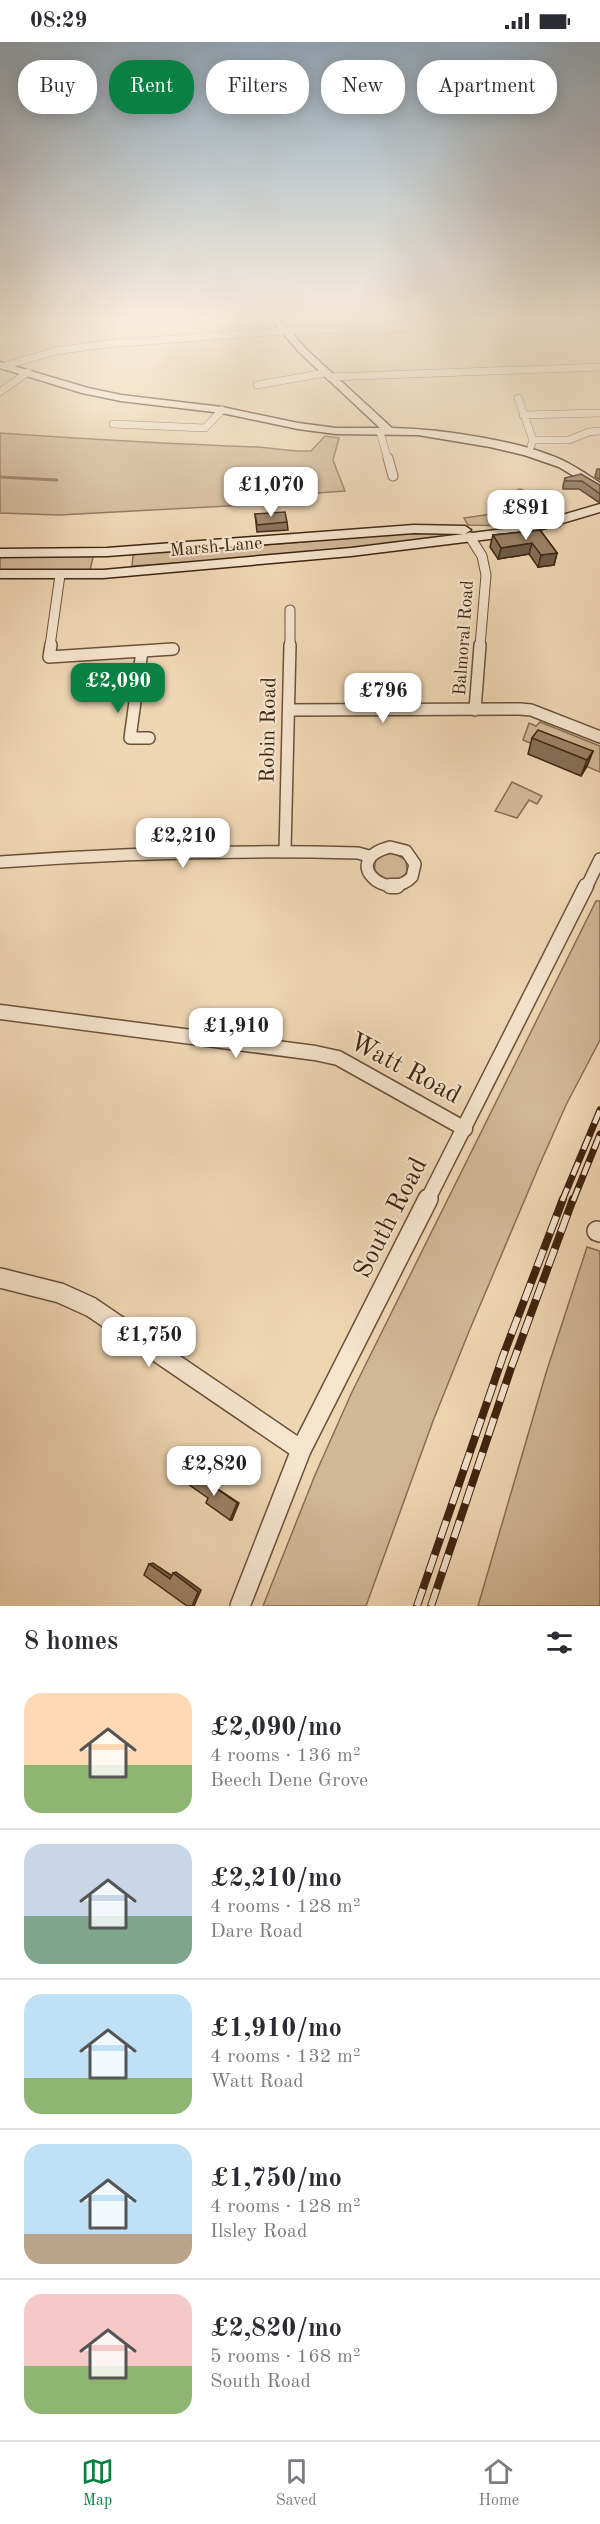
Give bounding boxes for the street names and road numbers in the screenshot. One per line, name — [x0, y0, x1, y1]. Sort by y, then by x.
street label: Marsh Lane — [169, 534, 263, 560]
street label: Balmoral Road — [451, 580, 477, 696]
street label: Robin Road — [258, 677, 280, 783]
street label: Watt Road — [345, 1029, 465, 1109]
street label: South Road — [350, 1154, 432, 1282]

